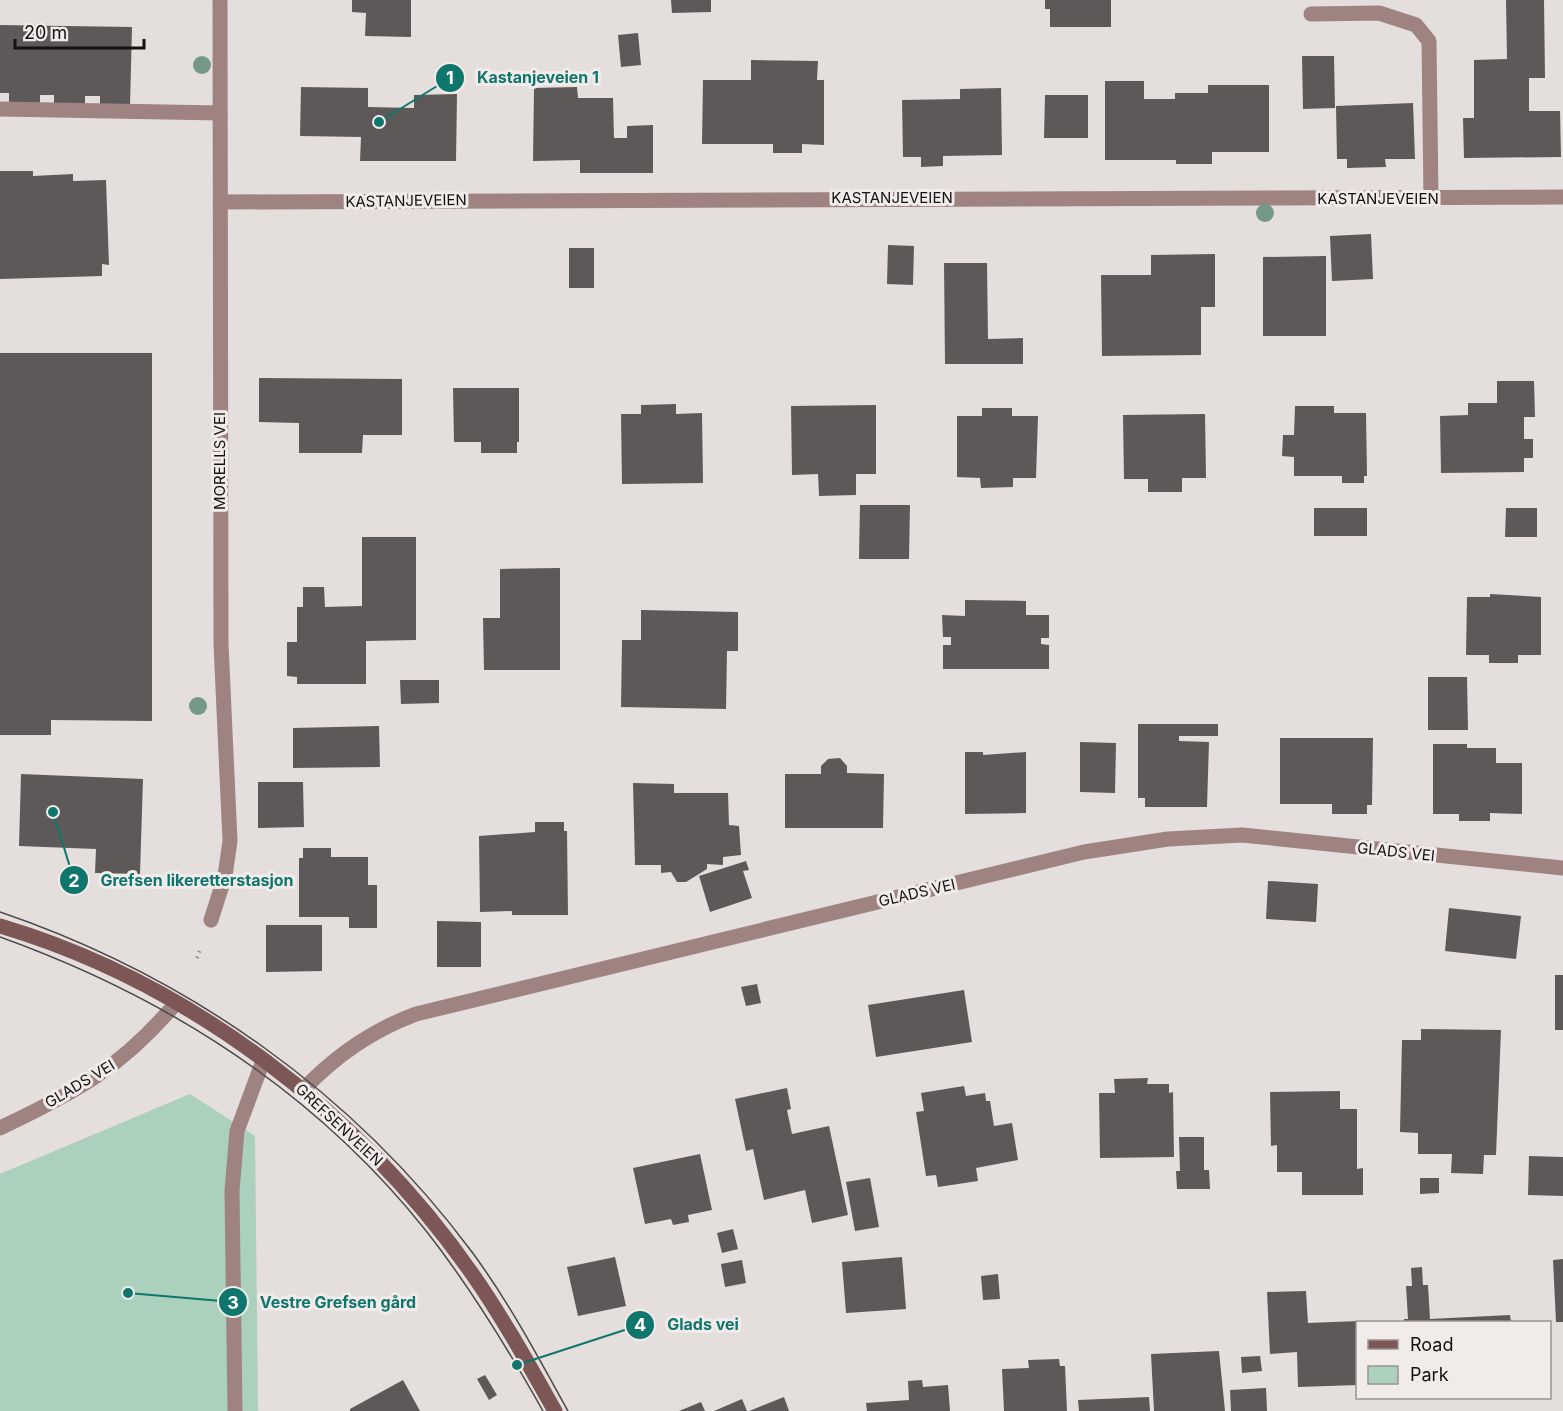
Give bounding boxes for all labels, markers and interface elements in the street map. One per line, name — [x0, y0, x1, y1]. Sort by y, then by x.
scale bar — [15, 12, 144, 50]
text: 20 m — [24, 22, 67, 43]
callout: Kastanjeveien 1 — [435, 61, 611, 95]
text: 1 — [446, 67, 454, 88]
text: Kastanjeveien 1 — [477, 67, 599, 87]
street label: KASTANJEVEIEN — [831, 188, 953, 207]
street label: KASTANJEVEIEN — [1317, 189, 1439, 208]
street label: KASTANJEVEIEN — [345, 190, 467, 211]
street label: MORELLS VEI — [210, 412, 229, 510]
street label: GLADS VEI — [1356, 838, 1436, 865]
callout: Grefsen likeretterstasjon — [59, 863, 306, 897]
text: 2 — [68, 870, 80, 891]
text: Grefsen likeretterstasjon — [100, 870, 294, 890]
street label: GLADS VEI — [877, 874, 957, 911]
street label: GLADS VEI — [41, 1055, 118, 1112]
street label: GREFSENVEIEN — [292, 1079, 387, 1170]
callout: Vestre Grefsen gård — [218, 1285, 428, 1319]
text: 3 — [227, 1292, 239, 1313]
text: Vestre Grefsen gård — [260, 1292, 416, 1312]
callout: Glads vei — [625, 1308, 751, 1342]
text: 4 — [634, 1314, 646, 1335]
text: Glads vei — [667, 1314, 739, 1334]
legend — [1356, 1321, 1551, 1399]
text: Road — [1410, 1334, 1453, 1355]
text: Park — [1410, 1364, 1449, 1385]

